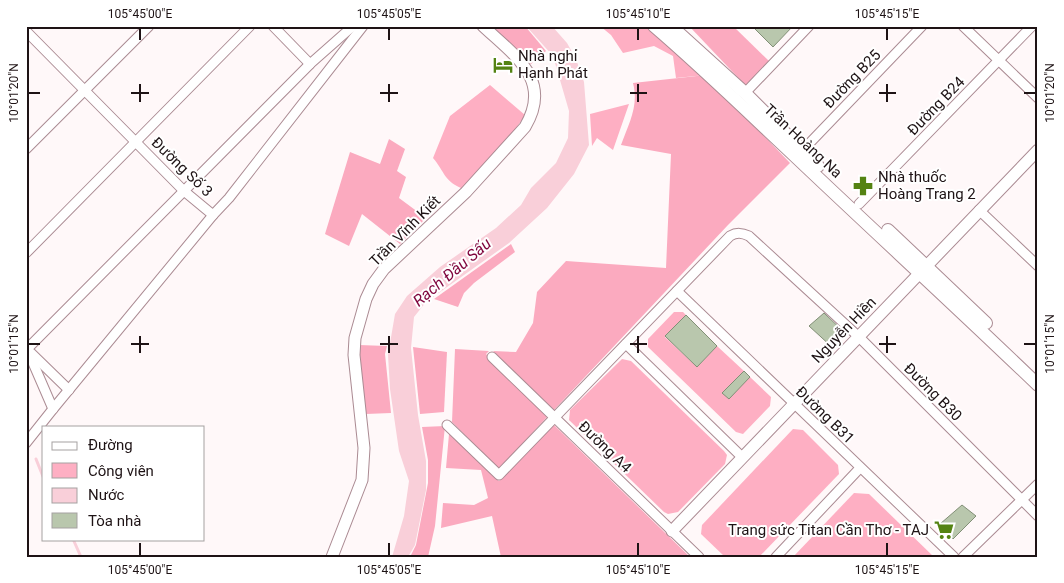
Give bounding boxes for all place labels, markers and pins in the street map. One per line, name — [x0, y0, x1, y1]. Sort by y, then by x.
place label: Nhà nghỉ Hạnh Phát — [518, 47, 588, 82]
hotel icon: Nhà nghỉ Hạnh Phát — [492, 54, 514, 76]
place label: Nhà thuốc Hoàng Trang 2 — [878, 168, 976, 203]
pharmacy icon: Nhà thuốc Hoàng Trang 2 — [852, 175, 874, 197]
supermarket icon: Trang sức Titan Cần Thơ - TAJ — [933, 519, 955, 541]
place label: Trang sức Titan Cần Thơ - TAJ — [728, 521, 929, 539]

